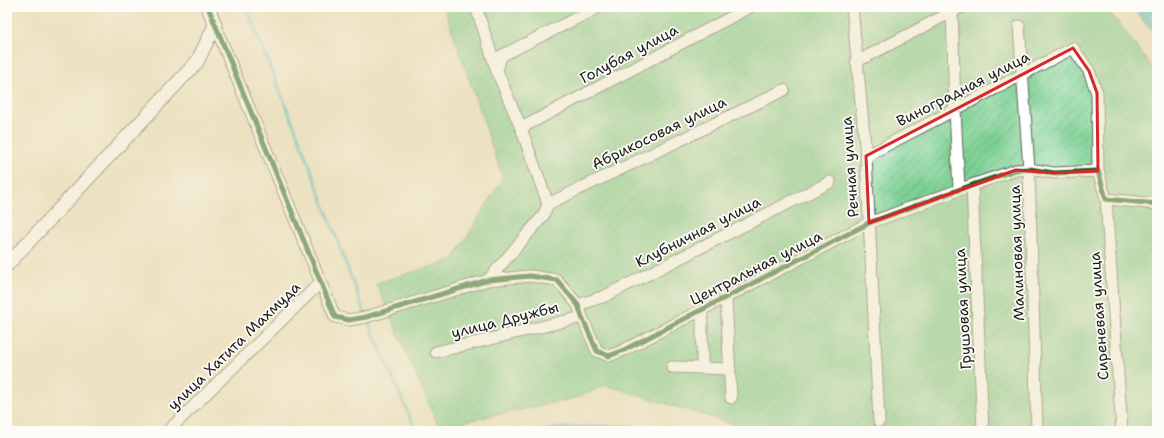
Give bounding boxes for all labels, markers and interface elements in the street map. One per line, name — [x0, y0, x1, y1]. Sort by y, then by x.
street label: Голубая улица — [576, 19, 682, 88]
street label: Виноградная улица — [893, 46, 1034, 131]
street label: Абрикосовая улица — [588, 91, 730, 174]
street label: Речная улица — [836, 115, 863, 218]
street label: Малиновая улица — [1005, 184, 1029, 321]
street label: Клубничная улица — [632, 191, 765, 272]
street label: Центральная улица — [686, 226, 826, 310]
street label: Грушовая улица — [950, 247, 976, 370]
street label: Сиреневая улица — [1084, 251, 1113, 381]
street label: улица Хатита Махмуда — [163, 277, 305, 415]
street label: улица Дружбы — [449, 297, 561, 343]

